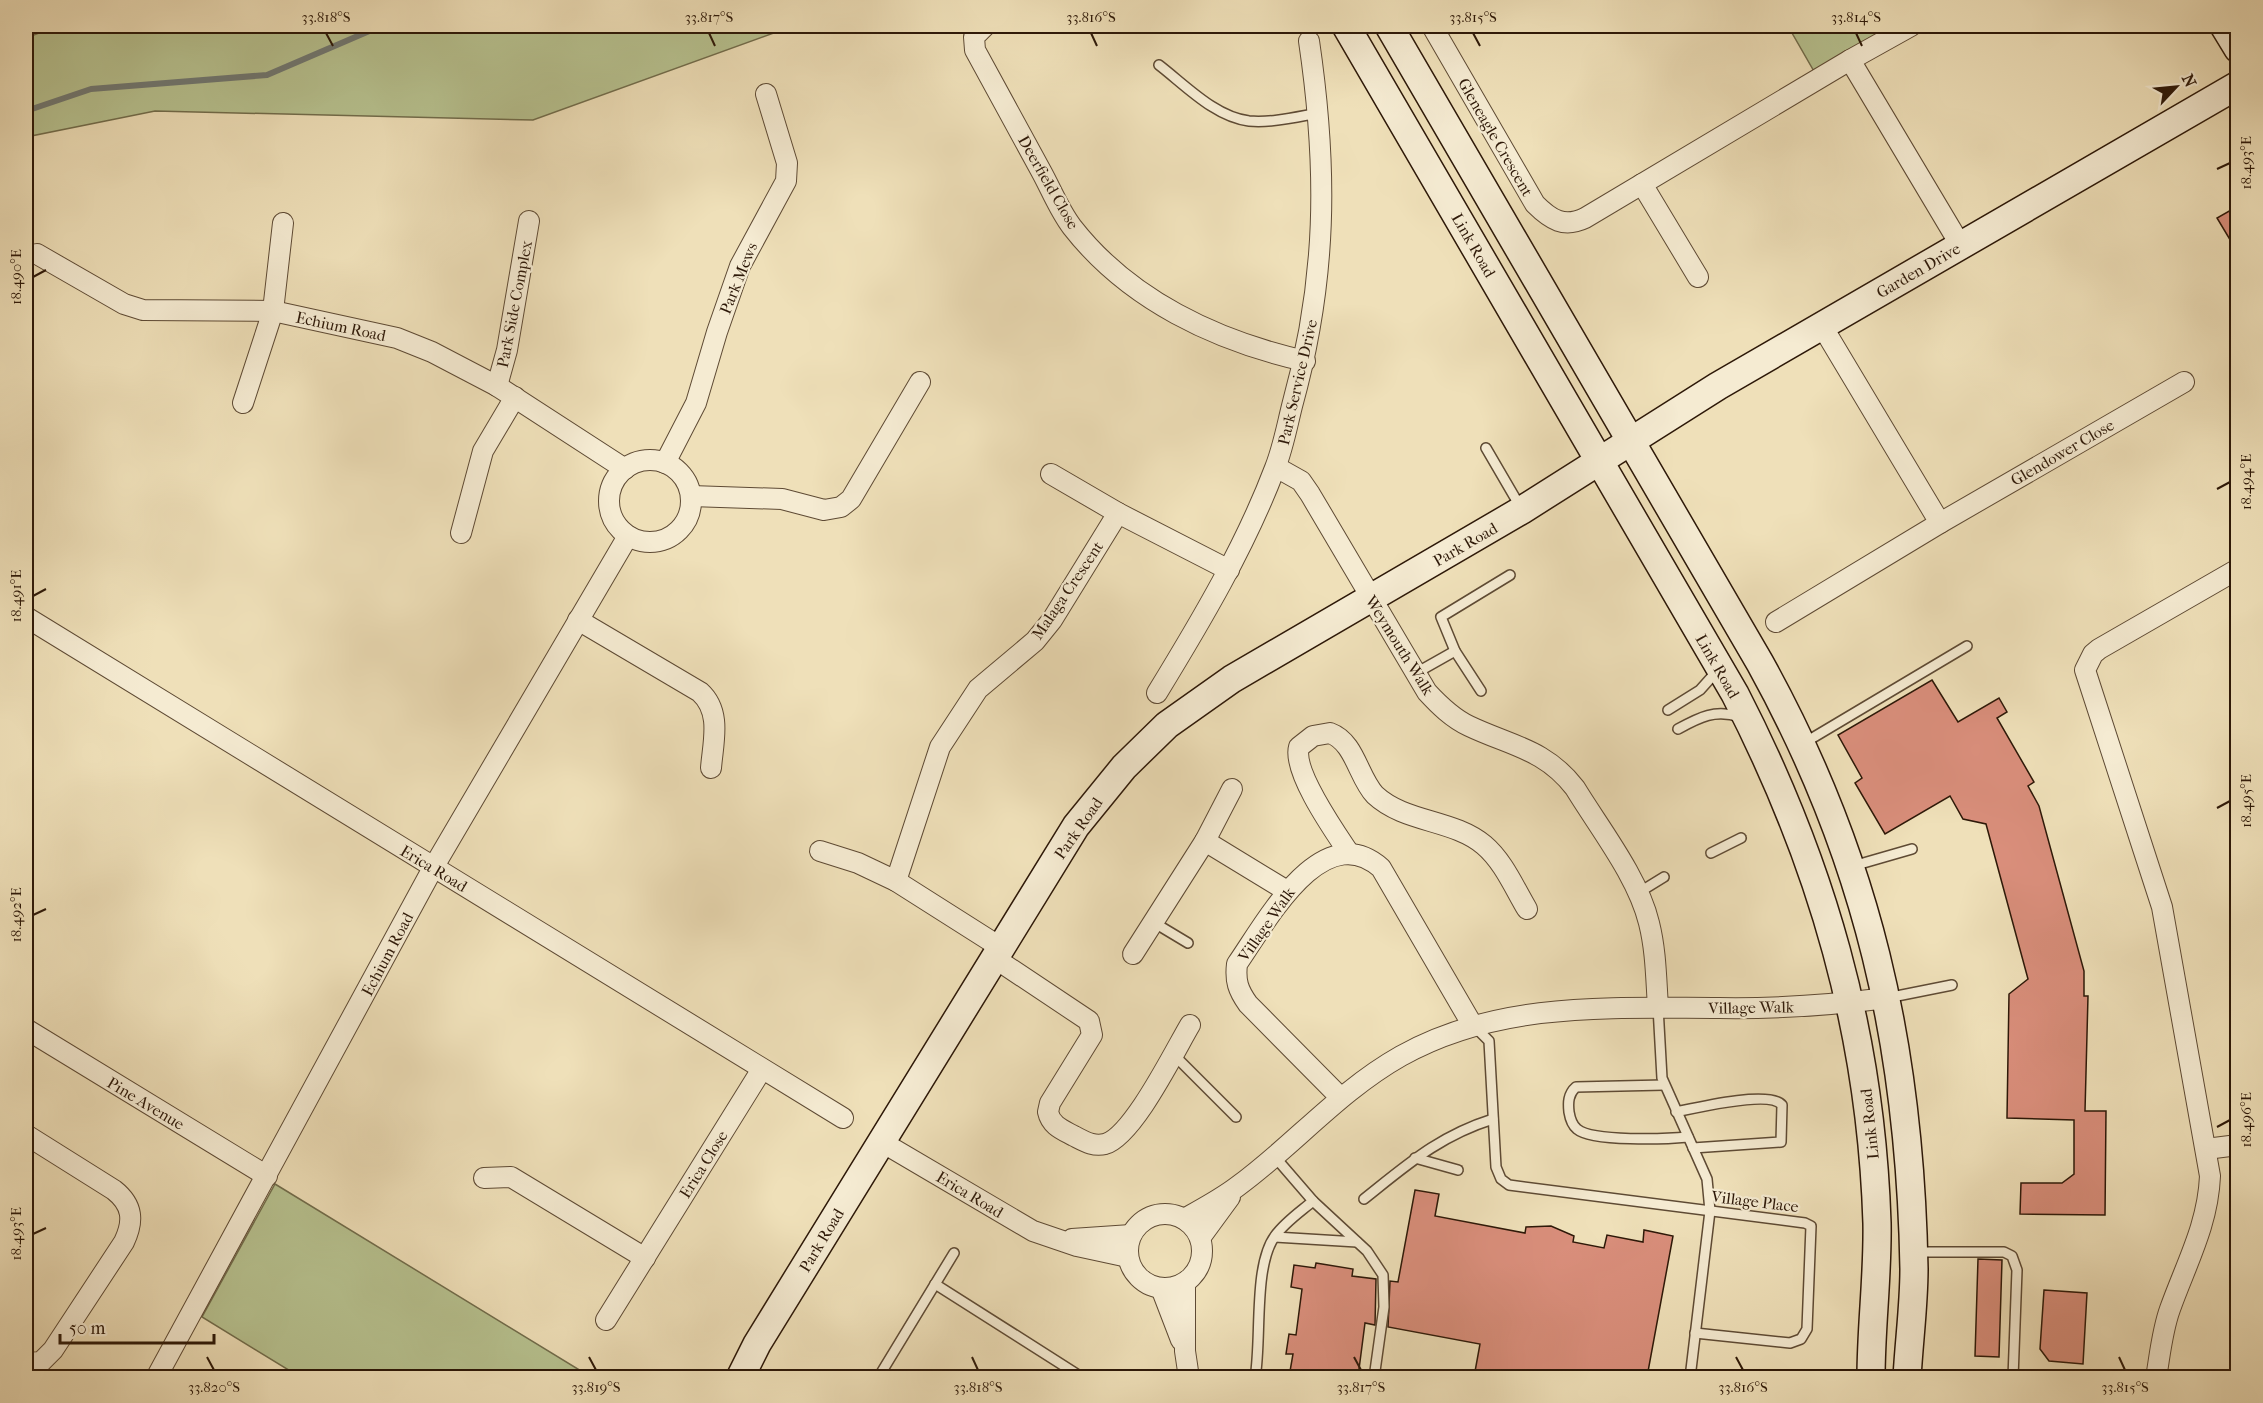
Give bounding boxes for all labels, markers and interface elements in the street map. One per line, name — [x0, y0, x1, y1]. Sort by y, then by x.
text: 33.818°S — [302, 8, 351, 26]
text: 33.817°S — [685, 8, 734, 26]
text: 33.816°S — [1066, 8, 1116, 26]
text: 33.815°S — [1449, 8, 1497, 26]
text: 33.814°S — [1831, 8, 1881, 26]
north arrow — [2146, 57, 2206, 117]
text: N — [2178, 71, 2201, 91]
street label: Gleneagle Crescent — [1454, 75, 1537, 200]
street label: Deerfield Close — [1014, 132, 1083, 233]
text: 18.493°E — [2237, 136, 2255, 190]
street label: Link Road — [1448, 210, 1500, 281]
street label: Park Side Complex — [493, 238, 536, 369]
street label: Garden Drive — [1873, 239, 1964, 302]
street label: Park Mews — [716, 240, 761, 317]
text: 18.490°E — [7, 249, 25, 305]
street label: Echium Road — [294, 308, 388, 345]
street label: Park Service Drive — [1274, 317, 1321, 447]
street label: Glendower Close — [2007, 415, 2117, 490]
text: 18.494°E — [2237, 454, 2255, 510]
street label: Park Road — [1430, 518, 1501, 570]
street label: Malaga Crescent — [1028, 537, 1107, 643]
text: 18.491°E — [7, 570, 25, 622]
street label: Weymouth Walk — [1361, 591, 1438, 699]
street label: Link Road — [1692, 631, 1744, 702]
text: 18.495°E — [2237, 774, 2255, 828]
street label: Park Road — [1050, 794, 1107, 863]
street label: Erica Road — [397, 841, 471, 896]
street label: Village Walk — [1233, 883, 1299, 966]
text: 18.492°E — [7, 887, 25, 943]
street label: Echium Road — [358, 909, 417, 999]
street label: Village Walk — [1707, 997, 1795, 1018]
street label: Pine Avenue — [104, 1073, 188, 1134]
street label: Link Road — [1856, 1087, 1883, 1160]
text: 18.496°E — [2237, 1092, 2255, 1148]
street label: Erica Close — [675, 1127, 732, 1202]
street label: Erica Road — [933, 1167, 1007, 1222]
street label: Village Place — [1709, 1187, 1800, 1216]
street label: Park Road — [795, 1205, 848, 1276]
text: 18.493°E — [7, 1207, 25, 1261]
scale bar — [60, 1307, 214, 1345]
text: 50 m — [69, 1318, 106, 1339]
text: 33.820°S — [188, 1378, 240, 1396]
text: 33.819°S — [571, 1378, 621, 1396]
text: 33.818°S — [954, 1378, 1003, 1396]
text: 33.817°S — [1337, 1378, 1386, 1396]
text: 33.816°S — [1718, 1378, 1768, 1396]
text: 33.815°S — [2101, 1378, 2149, 1396]

